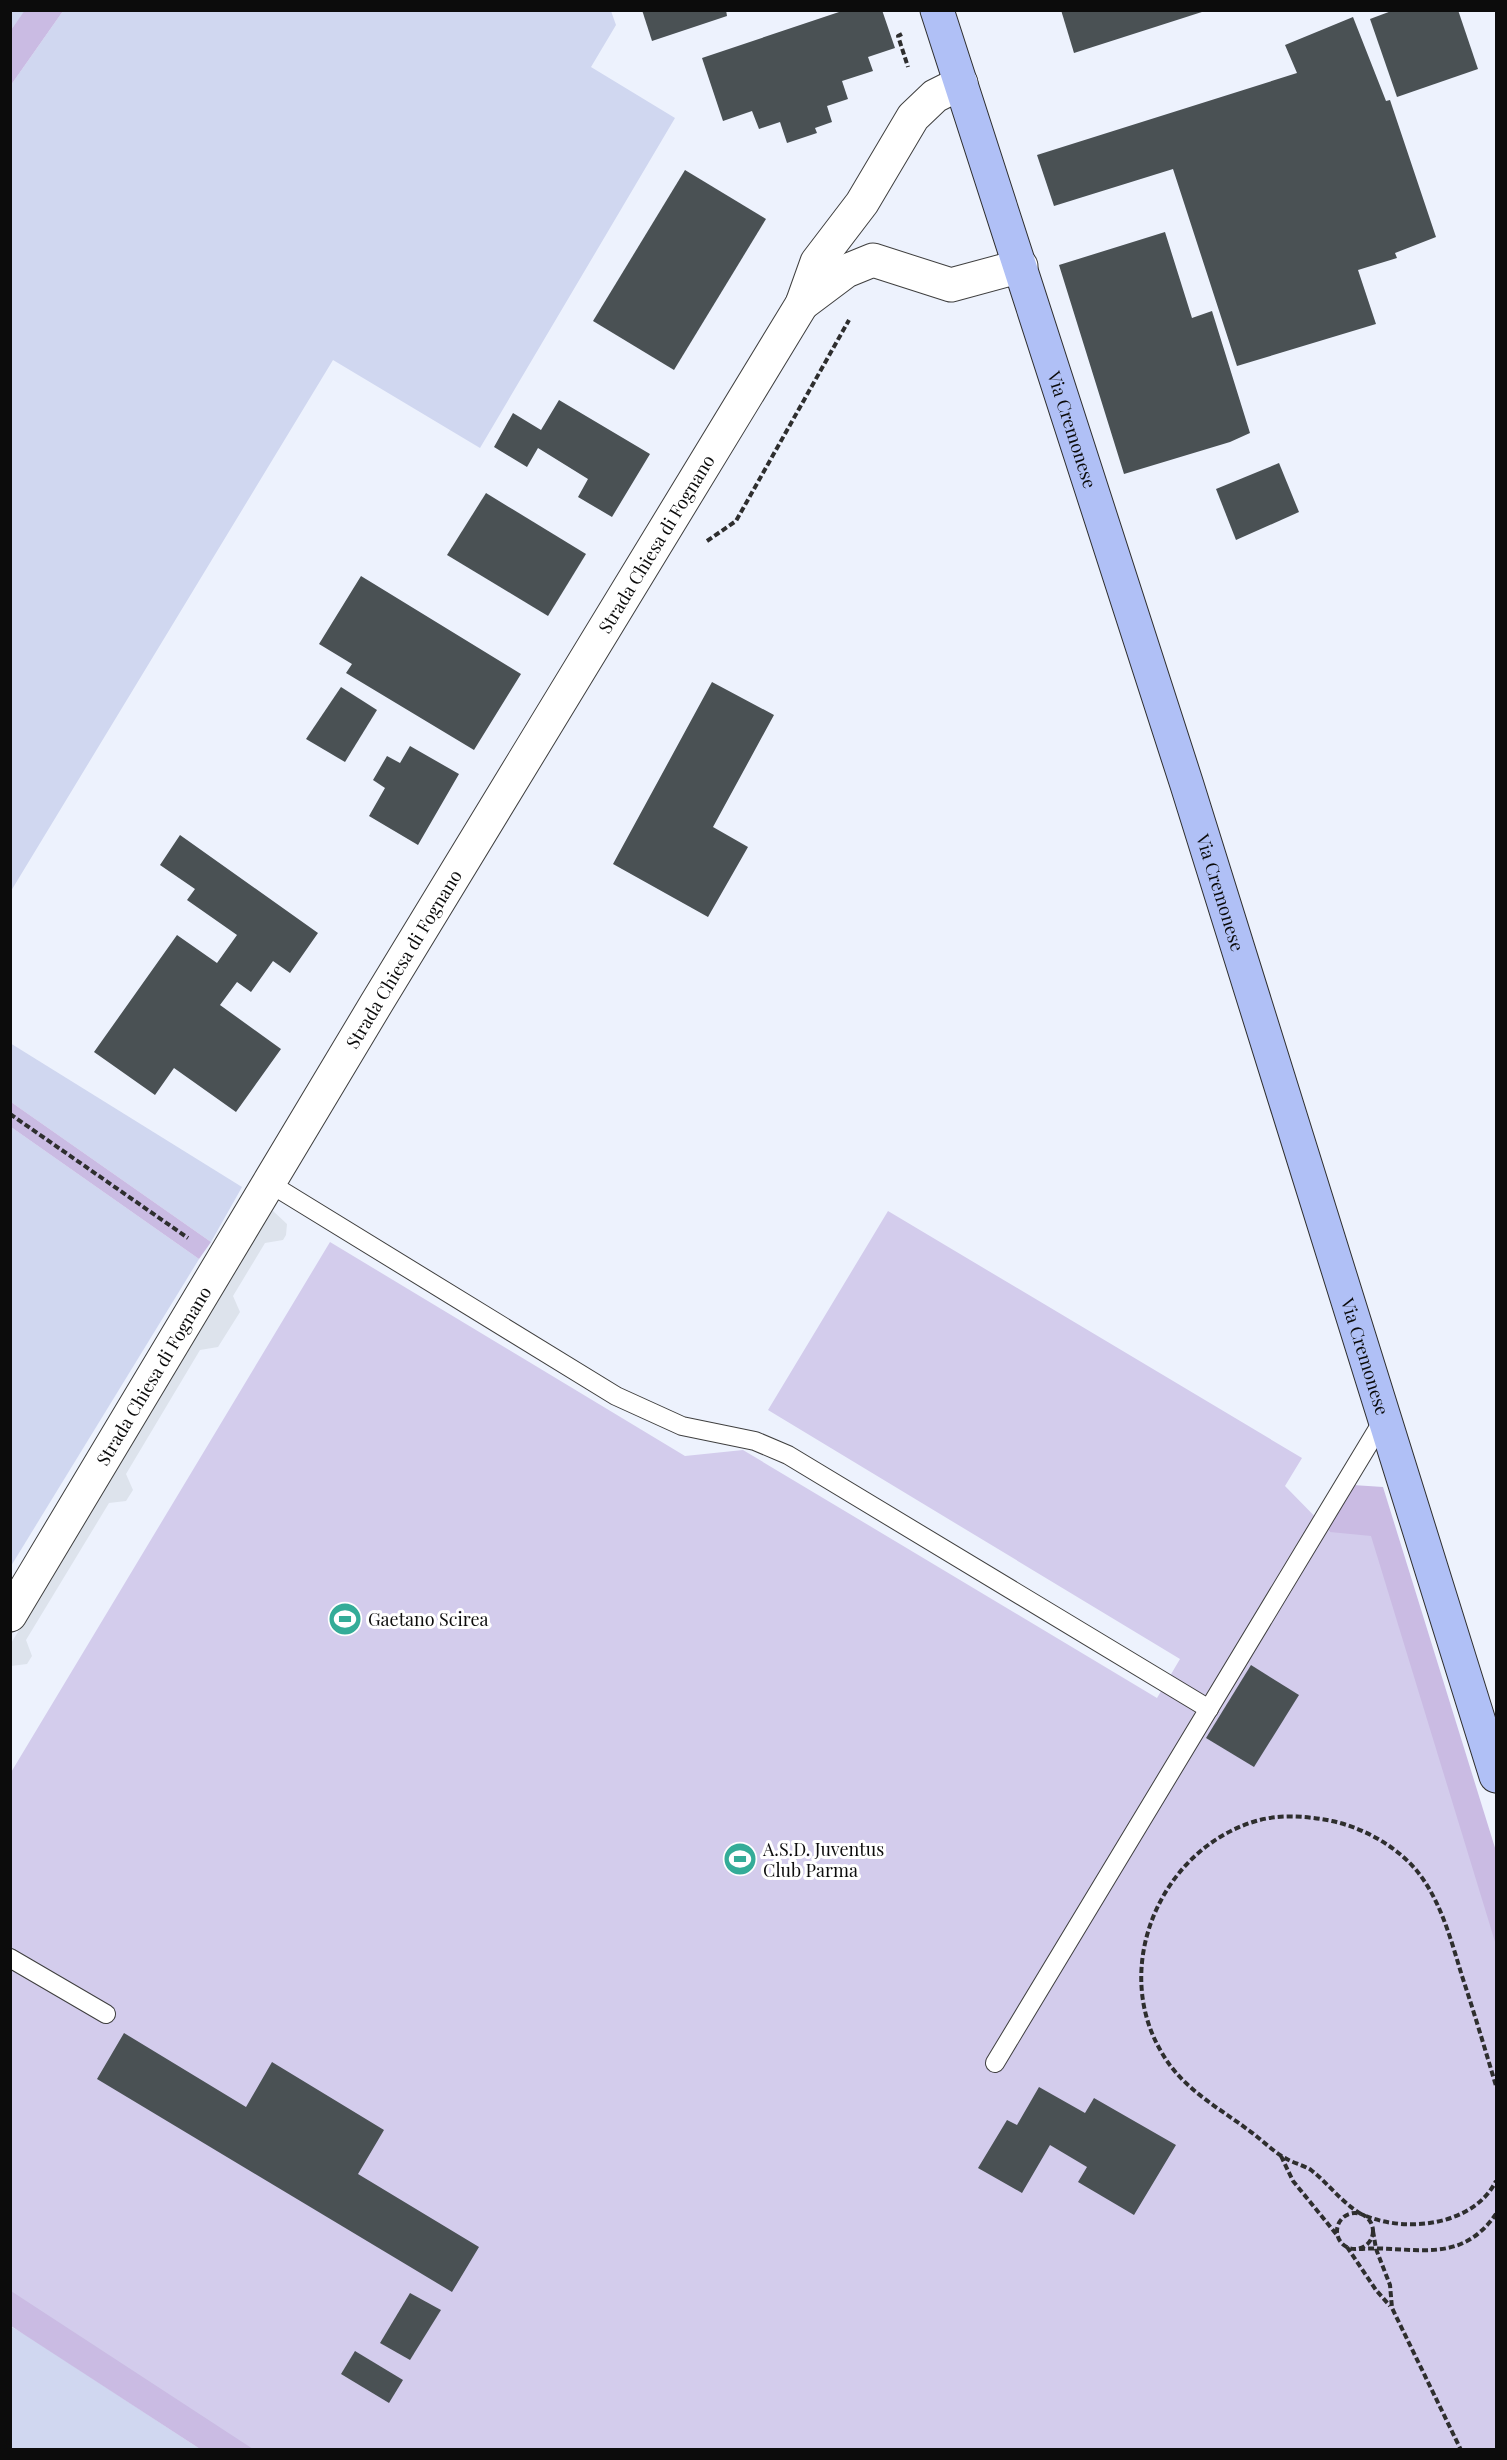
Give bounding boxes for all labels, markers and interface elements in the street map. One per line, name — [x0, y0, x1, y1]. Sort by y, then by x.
street label: Via Cremonese — [1042, 367, 1102, 491]
street label: Strada Chiesa di Fognano — [592, 450, 720, 638]
street label: Via Cremonese — [1191, 830, 1250, 954]
street label: Strada Chiesa di Fognano — [340, 865, 467, 1053]
street label: Strada Chiesa di Fognano — [90, 1281, 216, 1470]
street label: Via Cremonese — [1335, 1294, 1395, 1418]
sports icon: Gaetano Scirea — [327, 1601, 363, 1637]
place label: Gaetano Scirea — [368, 1607, 489, 1631]
place label: A.S.D. Juventus Club Parma — [762, 1837, 884, 1882]
sports icon: A.S.D. Juventus Club Parma — [722, 1841, 758, 1877]

